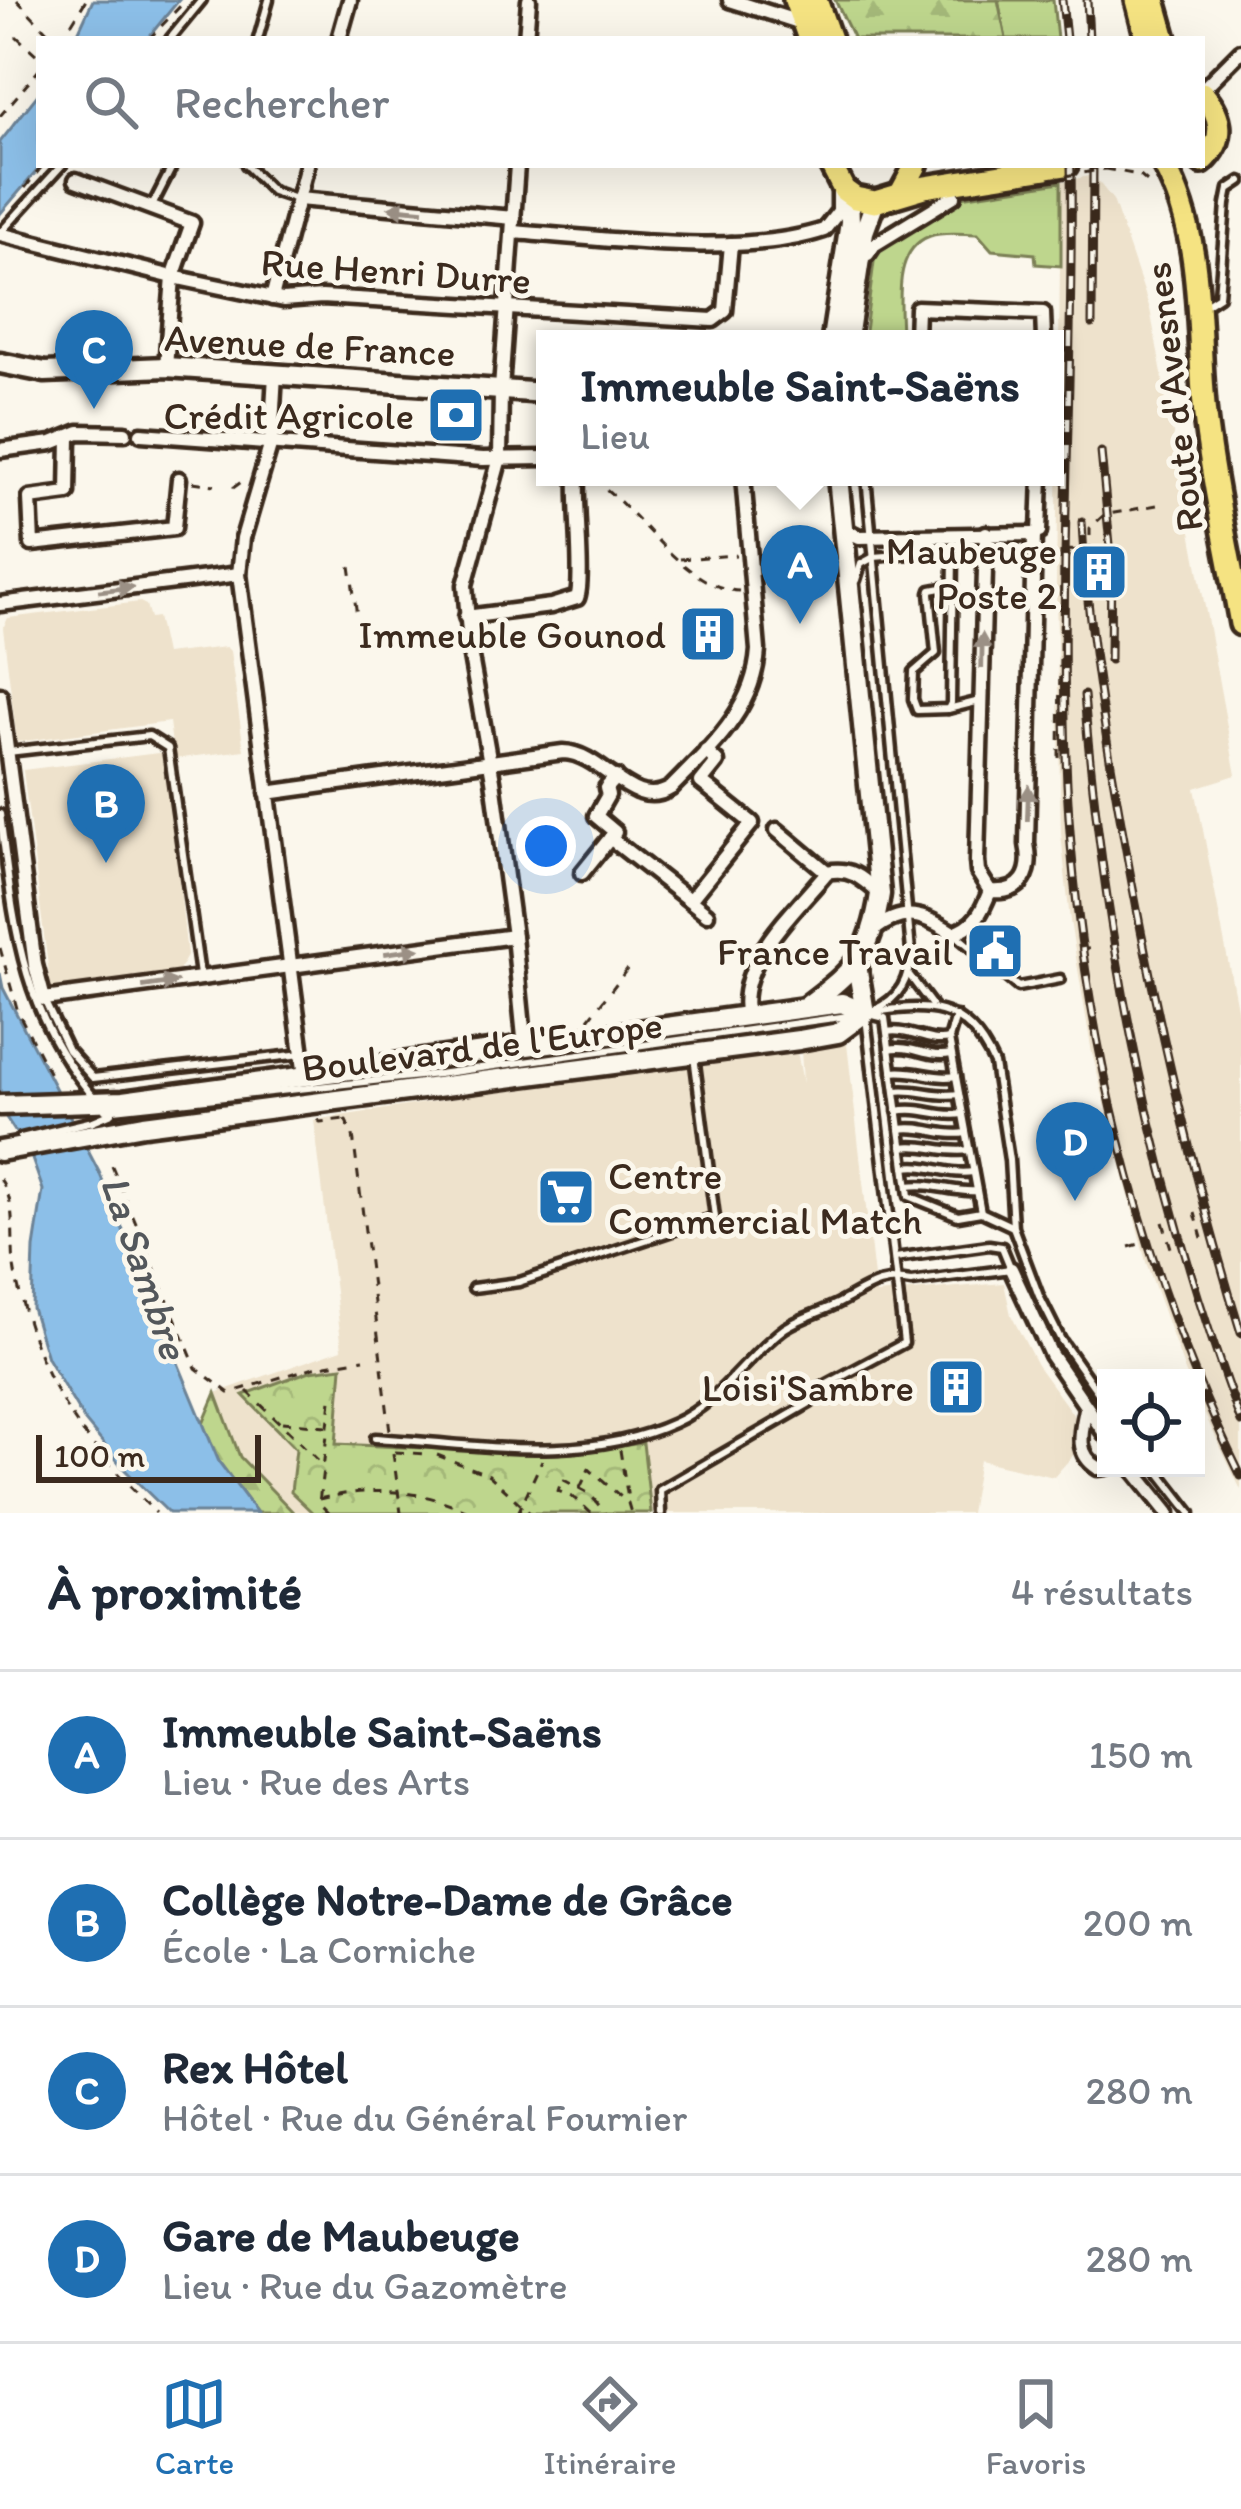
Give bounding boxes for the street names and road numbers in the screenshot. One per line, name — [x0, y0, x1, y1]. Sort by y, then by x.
street label: Rue Henri Durre — [259, 238, 533, 304]
street label: Route d'Avesnes — [1133, 260, 1213, 534]
street label: Avenue de France — [163, 314, 457, 376]
street label: Boulevard de l'Europe — [299, 1001, 665, 1091]

